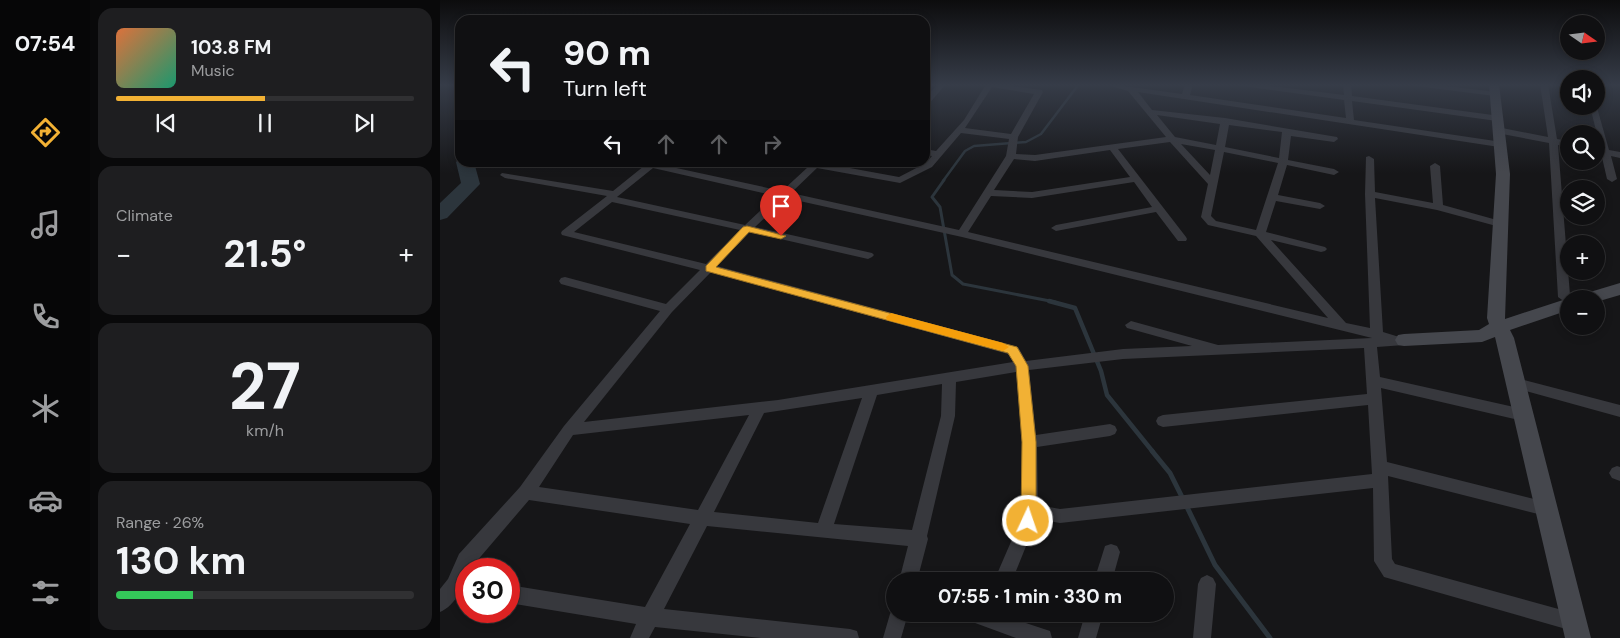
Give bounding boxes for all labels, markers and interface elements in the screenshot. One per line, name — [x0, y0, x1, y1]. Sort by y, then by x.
north arrow — [1560, 15, 1605, 60]
map controls — [1560, 15, 1605, 335]
text: 07:54 — [15, 29, 75, 58]
text: 90 m — [563, 30, 651, 76]
text: 103.8 FM — [191, 35, 271, 60]
icon: left — [480, 35, 545, 100]
text: Music — [191, 60, 235, 81]
button: sound — [1560, 70, 1605, 115]
text: Turn left — [563, 74, 647, 103]
icon: previous — [152, 109, 180, 137]
icon: pause — [251, 109, 279, 137]
icon: next — [350, 109, 378, 137]
icon: directions — [28, 115, 63, 150]
button: search — [1560, 125, 1605, 170]
icon: left — [599, 130, 627, 158]
icon: ahead — [652, 130, 680, 158]
icon: ahead — [705, 130, 733, 158]
icon: right — [758, 130, 786, 158]
button: layers — [1560, 180, 1605, 225]
pin — [760, 185, 802, 236]
icon: arrive — [767, 192, 795, 220]
text: Climate — [116, 205, 173, 226]
icon: music — [28, 207, 63, 242]
text: 21.5° — [224, 229, 306, 279]
button: + — [1560, 235, 1605, 280]
text: − — [116, 236, 131, 273]
text: + — [399, 236, 414, 273]
button: − — [1560, 290, 1605, 335]
icon: phone — [28, 299, 63, 334]
text: 27 — [229, 345, 301, 429]
icon: climate — [28, 391, 63, 426]
text: km/h — [246, 420, 284, 441]
icon: car — [28, 483, 63, 518]
position arrow — [1001, 494, 1053, 546]
text: Range · 26% — [116, 512, 204, 533]
text: 130 km — [116, 536, 246, 586]
speed limit sign: 30 — [455, 558, 520, 623]
icon: filters — [28, 575, 63, 610]
text: 07:55 · 1 min · 330 m — [938, 584, 1122, 609]

